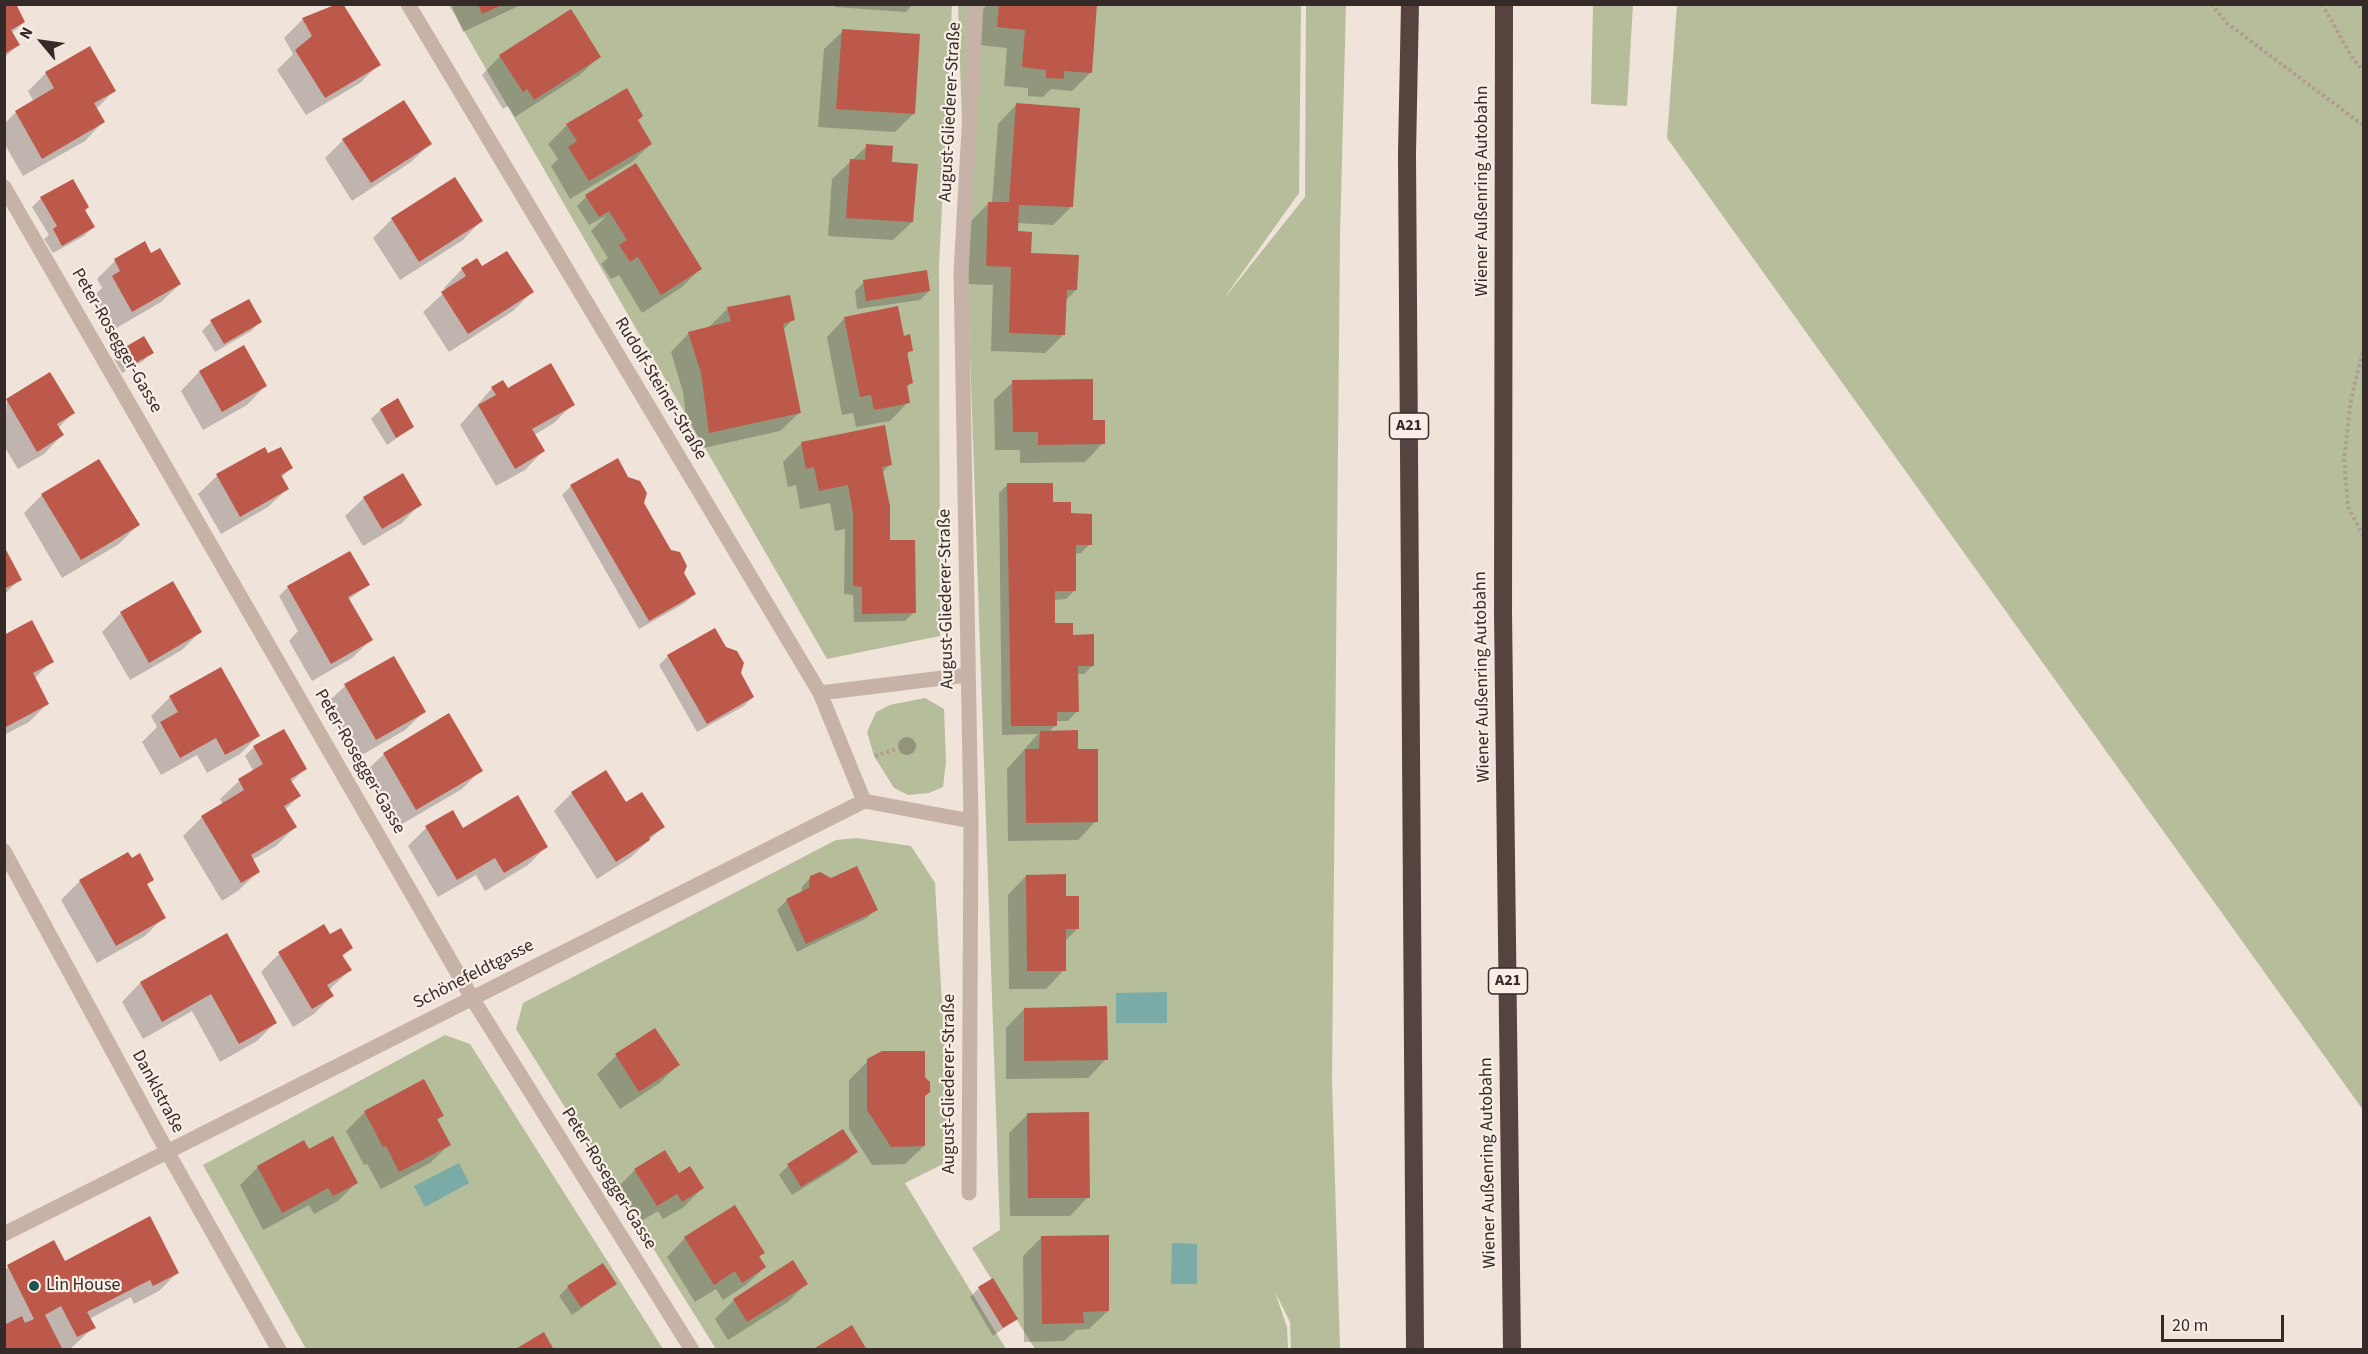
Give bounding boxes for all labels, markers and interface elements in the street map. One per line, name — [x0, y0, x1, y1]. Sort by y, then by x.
north arrow — [12, 12, 72, 72]
street label: August-Gliederer-Straße — [935, 21, 967, 203]
text: N — [14, 23, 38, 43]
street label: Wiener Außenring Autobahn — [1472, 85, 1494, 297]
street label: Peter-Rosegger-Gasse — [66, 265, 166, 417]
street label: Rudolf-Steiner-Straße — [609, 314, 711, 464]
road number: A21 — [1390, 413, 1428, 439]
street label: August-Gliederer-Straße — [935, 509, 959, 689]
street label: Wiener Außenring Autobahn — [1470, 571, 1496, 783]
street label: Peter-Rosegger-Gasse — [309, 686, 409, 838]
street label: Schönefeldtgasse — [410, 935, 538, 1015]
road number: A21 — [1488, 968, 1528, 994]
street label: August-Gliederer-Straße — [939, 994, 961, 1174]
street label: Danklstraße — [126, 1047, 188, 1137]
street label: Wiener Außenring Autobahn — [1476, 1057, 1502, 1269]
street label: Peter-Rosegger-Gasse — [556, 1104, 660, 1254]
place label: Lin House — [46, 1275, 120, 1297]
marker: Lin House — [27, 1279, 41, 1293]
scale bar — [2164, 1303, 2287, 1341]
text: 20 m — [2172, 1313, 2208, 1338]

